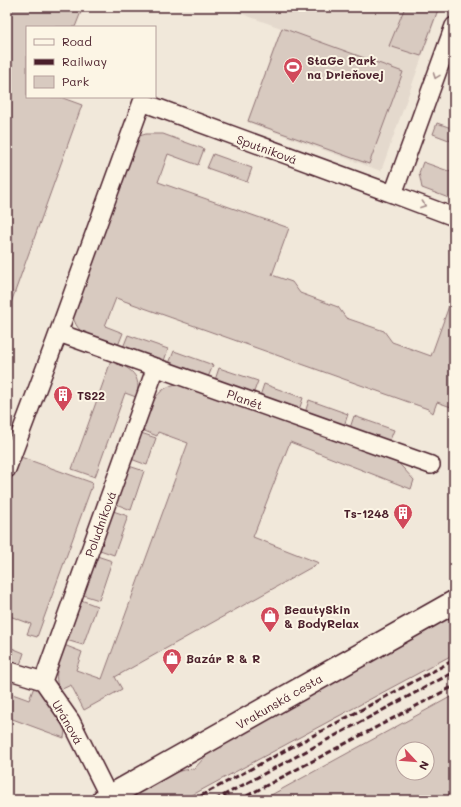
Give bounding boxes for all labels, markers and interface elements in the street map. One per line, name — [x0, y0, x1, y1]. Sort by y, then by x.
legend — [26, 26, 156, 98]
text: Road — [62, 33, 92, 49]
place label: StaGe Park na Drieňovej — [307, 52, 384, 82]
text: Railway — [62, 53, 107, 69]
sports icon: StaGe Park na Drieňovej — [282, 56, 304, 84]
one-way arrow — [432, 72, 440, 79]
text: Park — [62, 73, 89, 89]
street label: Sputniková — [235, 131, 299, 167]
one-way arrow — [419, 200, 426, 209]
building icon: TS22 — [52, 384, 74, 412]
street label: Planét — [225, 385, 265, 413]
place label: TS22 — [77, 387, 105, 403]
street label: Poludníková — [81, 489, 119, 559]
building icon: Ts-1248 — [392, 502, 414, 530]
place label: Ts-1248 — [344, 505, 390, 521]
place label: BeautySkin & BodyRelax — [284, 601, 359, 631]
shop icon: BeautySkin & BodyRelax — [259, 605, 281, 633]
shop icon: Bazár R & R — [161, 647, 183, 675]
place label: Bazár R & R — [186, 650, 260, 666]
street label: Vrakunská cesta — [233, 670, 325, 732]
street label: Uránová — [49, 697, 87, 747]
north arrow — [395, 741, 435, 781]
text: N — [416, 759, 433, 773]

